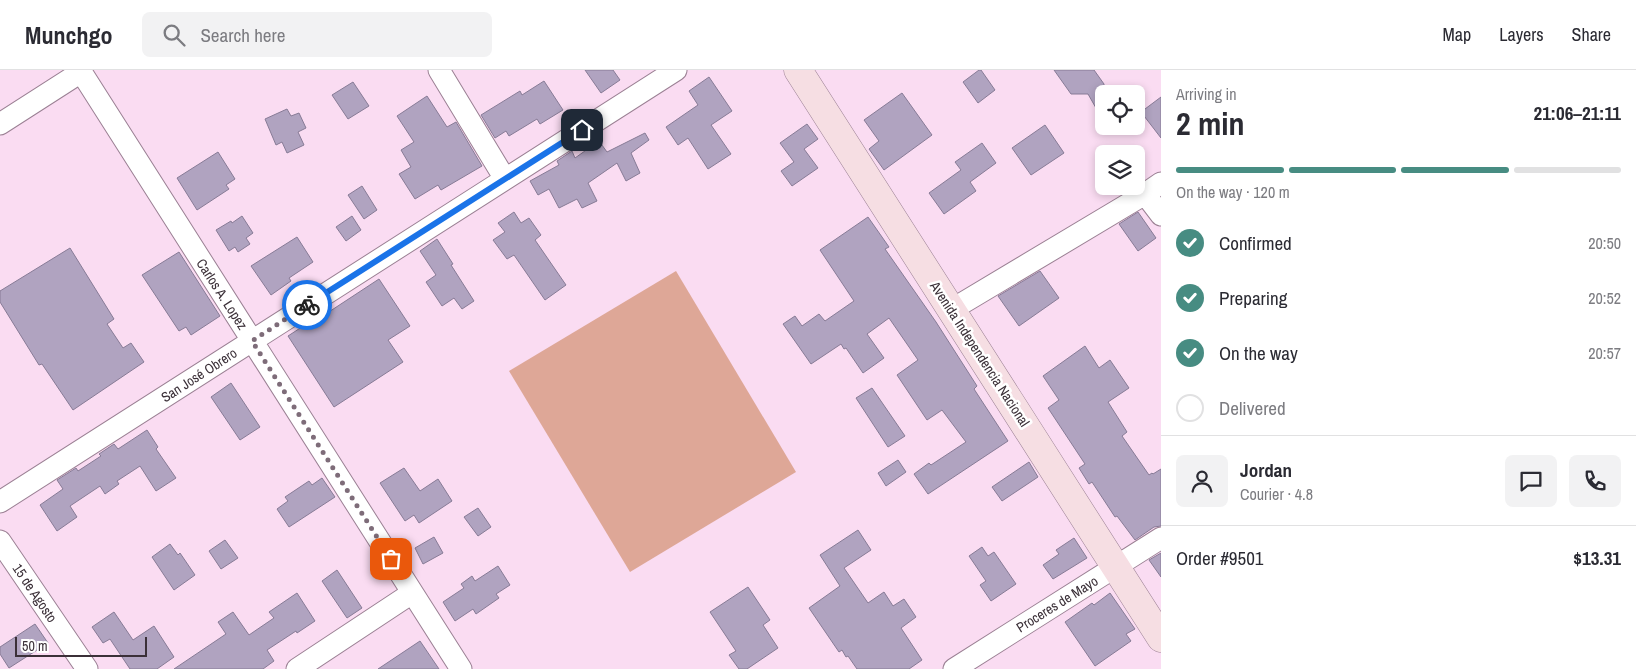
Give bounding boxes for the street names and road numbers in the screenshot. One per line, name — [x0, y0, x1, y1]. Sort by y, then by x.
street label: Carlos A. Lopez — [192, 255, 252, 333]
street label: Avenida Independencia Nacional — [926, 277, 1034, 430]
street label: San José Obrero — [158, 344, 240, 406]
street label: 15 de Agosto — [9, 560, 61, 626]
street label: Proceres de Mayo — [1013, 572, 1101, 636]

